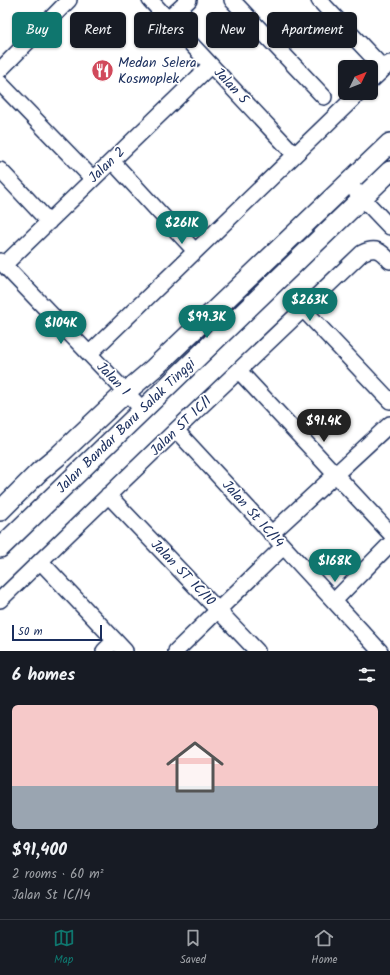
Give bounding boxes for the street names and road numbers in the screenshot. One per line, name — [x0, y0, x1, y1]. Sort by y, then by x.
street label: Jalan 5 — [208, 63, 255, 111]
street label: Jalan 2 — [83, 142, 131, 188]
street label: Jalan Bandar Baru Salak Tinggi — [51, 353, 201, 499]
street label: Jalan 1 — [91, 357, 135, 401]
street label: Jalan ST 1C/1 — [145, 391, 217, 461]
street label: Jalan St 1C/14 — [217, 475, 290, 553]
street label: Jalan ST 1C/10 — [145, 534, 221, 612]

